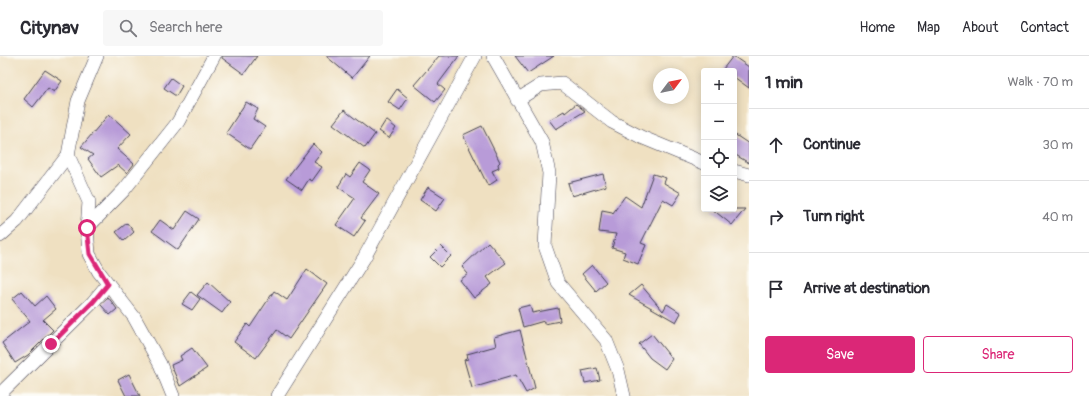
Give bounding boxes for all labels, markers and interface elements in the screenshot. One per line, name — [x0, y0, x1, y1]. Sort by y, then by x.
search box — [103, 10, 383, 46]
text: Citynav — [20, 16, 79, 40]
icon: search — [117, 17, 139, 39]
text: Search here — [149, 18, 222, 37]
text: Home — [860, 19, 895, 36]
text: Map — [917, 19, 940, 36]
text: About — [962, 19, 998, 36]
text: Contact — [1020, 19, 1069, 36]
north arrow — [653, 68, 689, 104]
map controls — [701, 68, 737, 212]
button: + — [701, 68, 737, 104]
text: 1 min — [765, 72, 803, 93]
text: Walk · 70 m — [1007, 74, 1073, 90]
button: − — [701, 104, 737, 140]
icon: ahead — [765, 134, 787, 156]
text: Continue — [803, 135, 861, 154]
text: 30 m — [1043, 137, 1073, 153]
button: locate — [701, 140, 737, 176]
button: layers — [701, 176, 737, 212]
icon: right — [765, 206, 787, 228]
text: Turn right — [803, 207, 864, 226]
text: 40 m — [1042, 209, 1073, 225]
route start — [78, 219, 96, 237]
icon: arrive — [765, 278, 787, 300]
text: Arrive at destination — [803, 279, 930, 298]
route end — [42, 335, 60, 353]
button: Save — [765, 336, 915, 373]
button: Share — [923, 336, 1073, 373]

